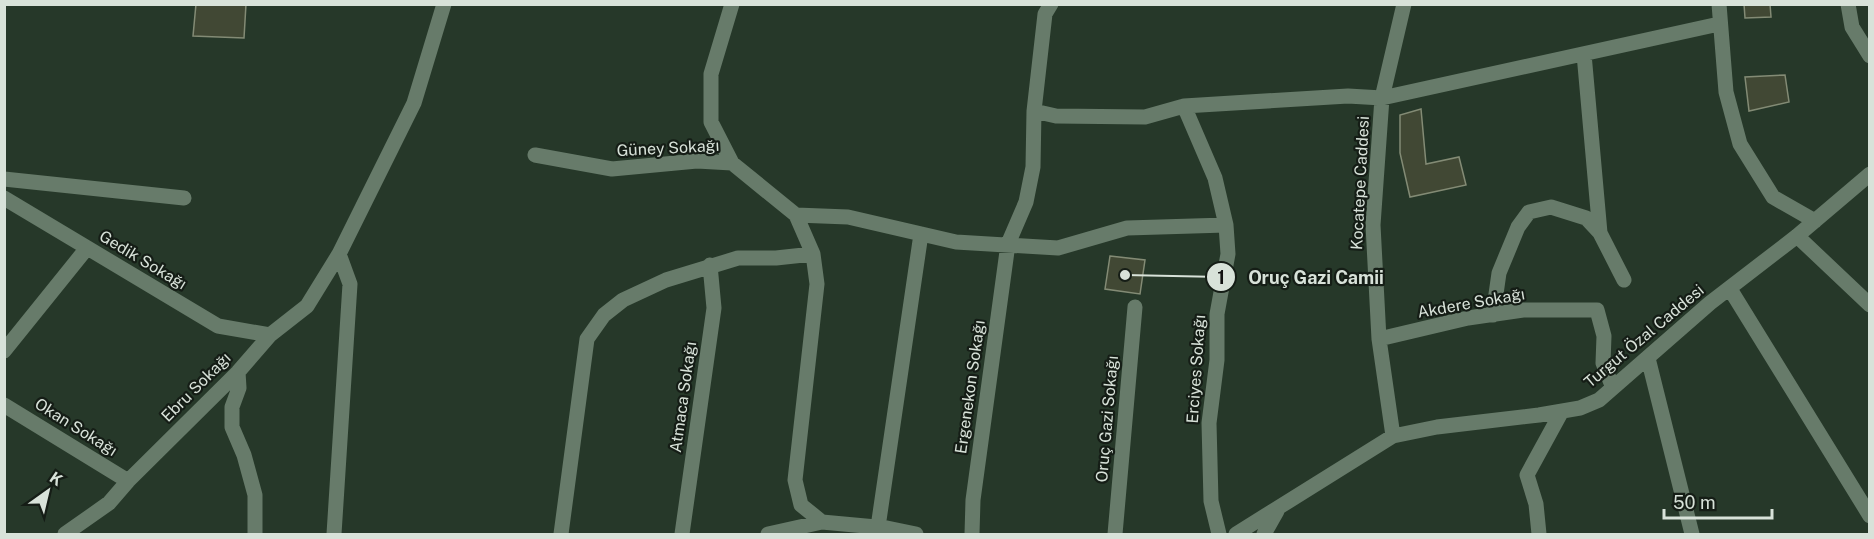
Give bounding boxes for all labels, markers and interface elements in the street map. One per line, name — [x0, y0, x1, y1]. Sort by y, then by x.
street label: Kocatepe Caddesi — [1347, 116, 1373, 250]
street label: Güney Sokağı — [616, 136, 720, 160]
street label: Gedik Sokağı — [96, 226, 190, 294]
callout: Oruç Gazi Camii — [1206, 259, 1396, 295]
text: 1 — [1217, 267, 1225, 288]
text: Oruç Gazi Camii — [1248, 267, 1384, 288]
street label: Turgut Özal Caddesi — [1580, 280, 1708, 392]
street label: Akdere Sokağı — [1416, 284, 1526, 322]
street label: Erciyes Sokağı — [1183, 314, 1209, 424]
street label: Ergenekon Sokağı — [951, 319, 989, 455]
street label: Atmaca Sokağı — [666, 340, 700, 454]
street label: Ebru Sokağı — [157, 348, 235, 426]
street label: Oruç Gazi Sokağı — [1092, 355, 1122, 483]
street label: Okan Sokağı — [31, 394, 121, 460]
north arrow — [18, 461, 78, 521]
text: K — [46, 468, 67, 490]
scale bar — [1664, 482, 1772, 520]
text: 50 m — [1673, 492, 1716, 513]

